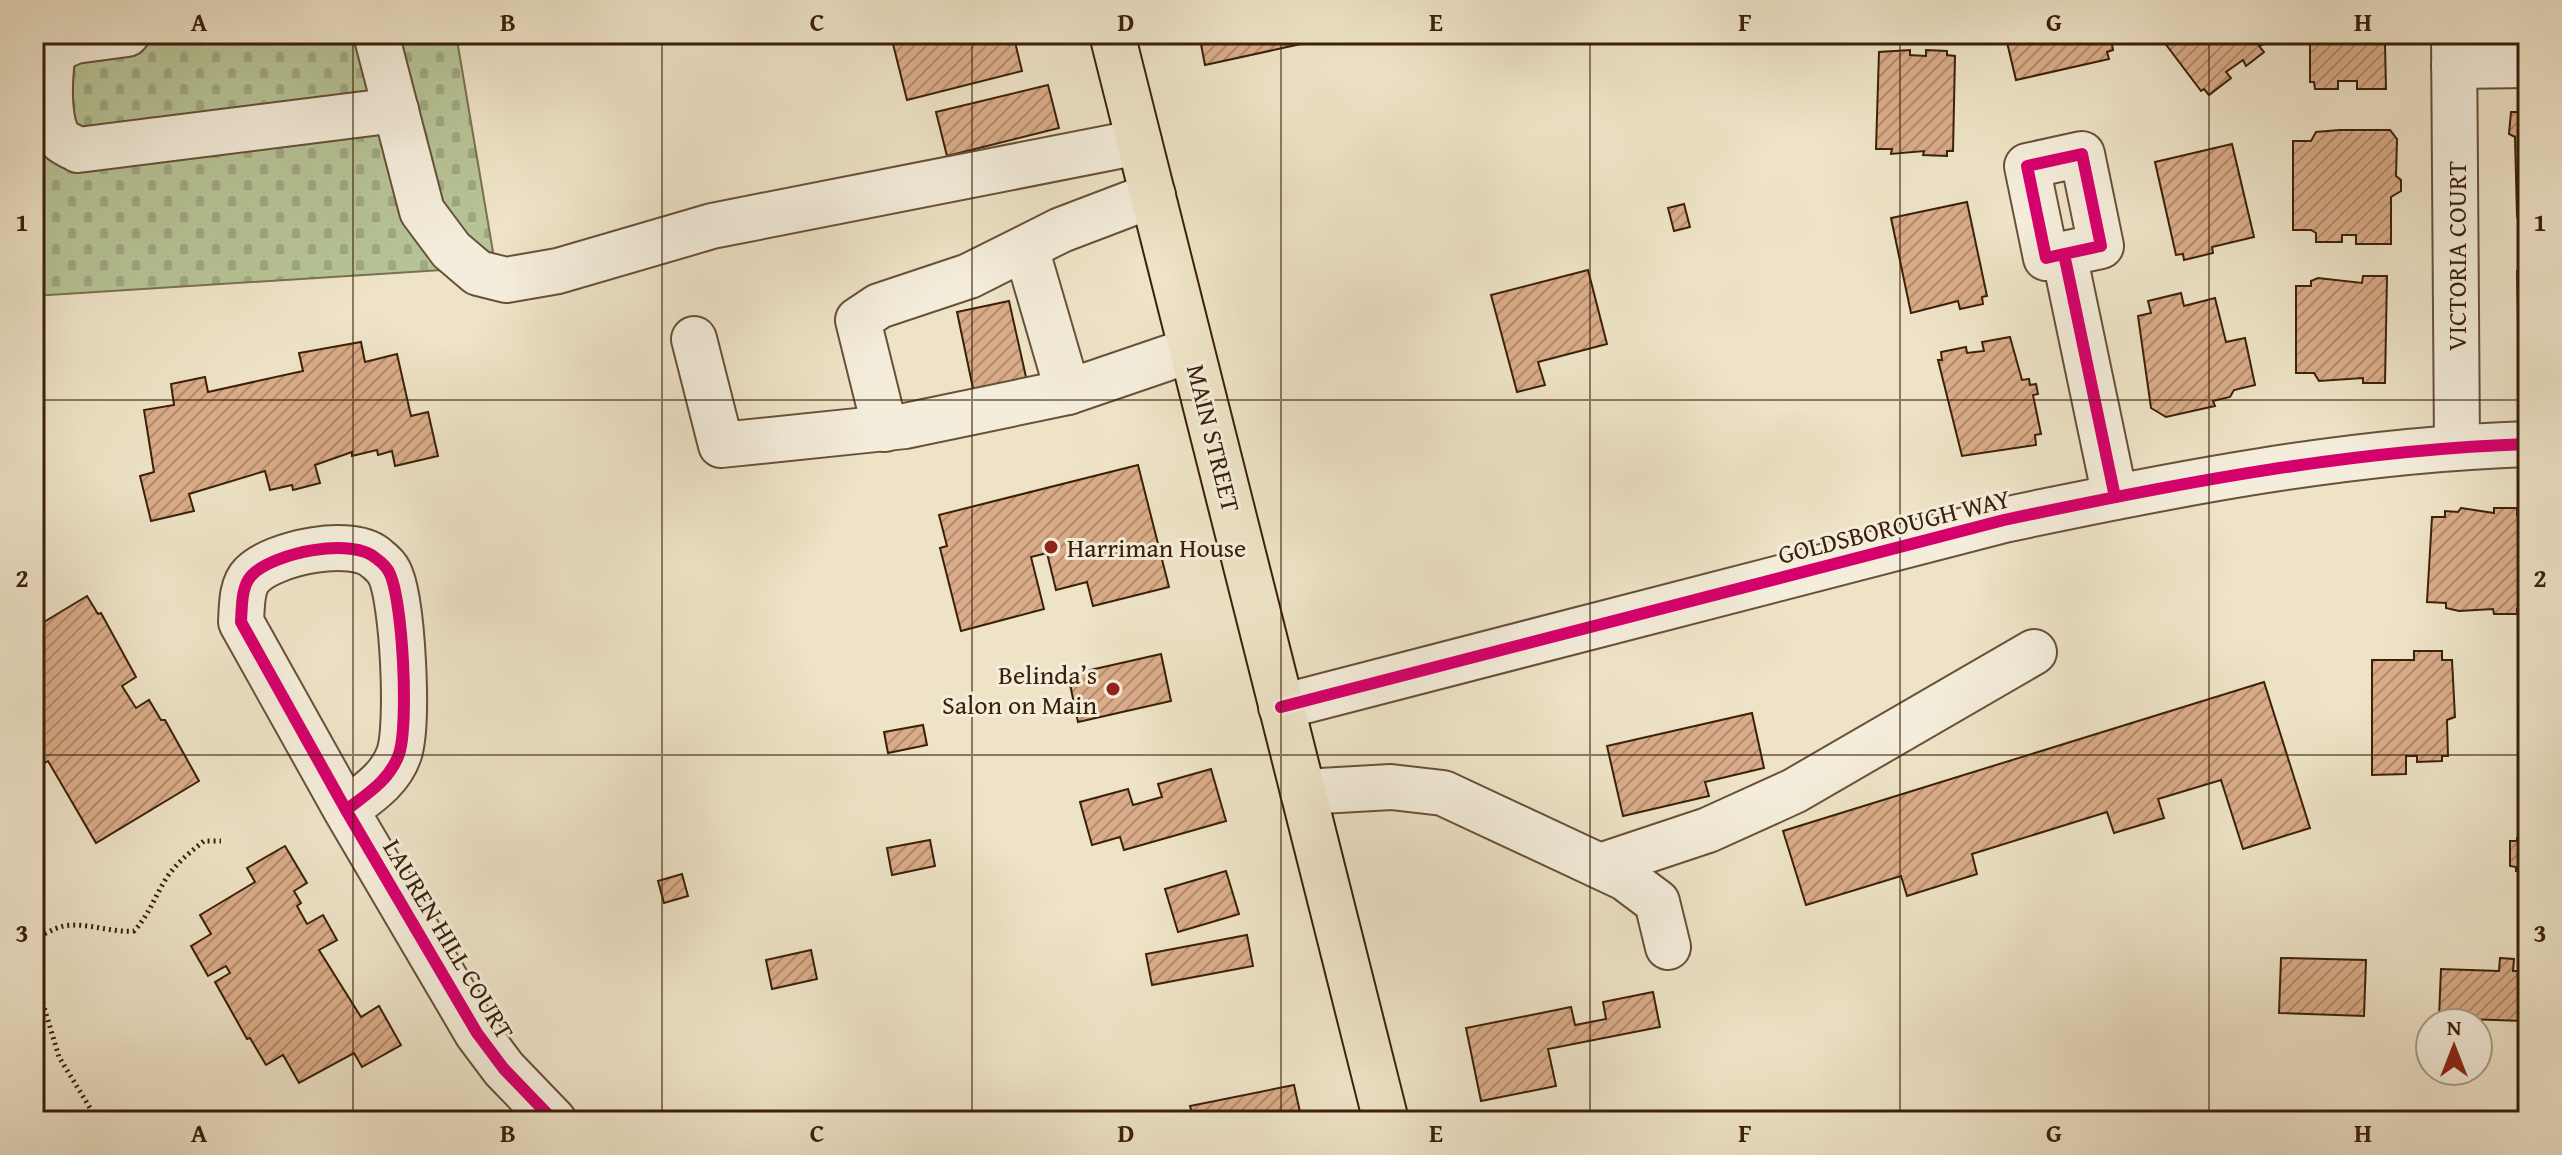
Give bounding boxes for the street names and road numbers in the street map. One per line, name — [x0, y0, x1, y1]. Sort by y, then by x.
street label: VICTORIA COURT — [2437, 161, 2476, 351]
street label: MAIN STREET — [1177, 360, 1251, 516]
street label: GOLDSBOROUGH WAY — [1774, 478, 2015, 574]
street label: LAUREN HILL COURT — [374, 831, 525, 1047]

